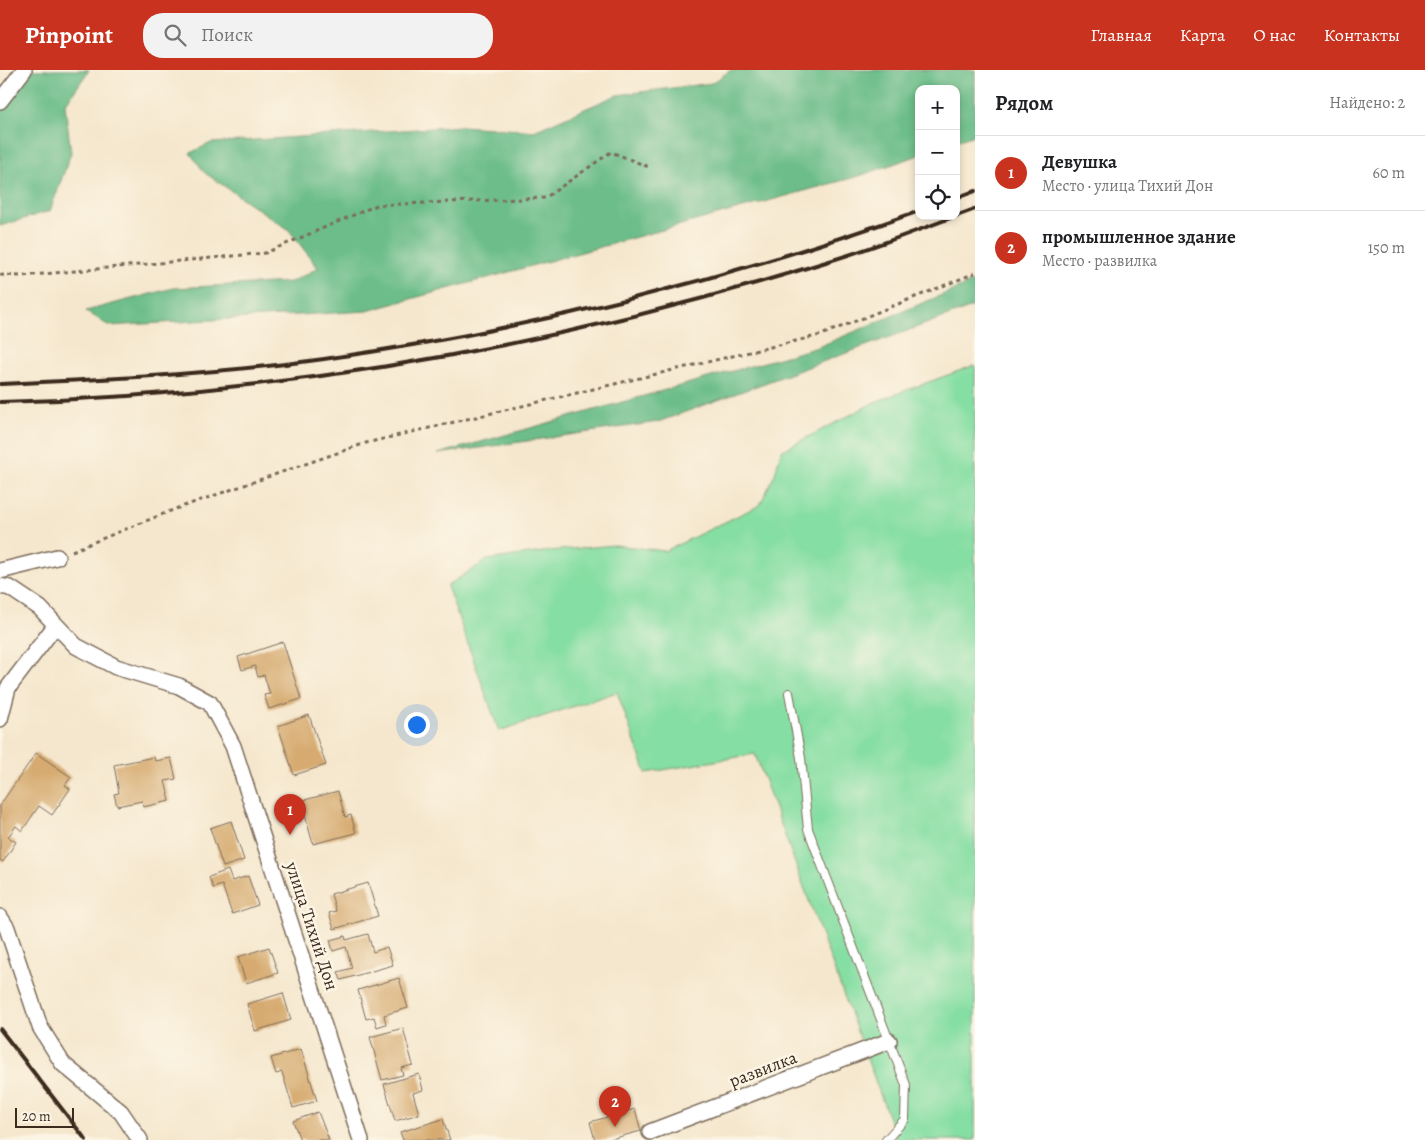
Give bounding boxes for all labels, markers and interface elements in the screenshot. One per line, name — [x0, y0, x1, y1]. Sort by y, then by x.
search box — [143, 13, 493, 58]
text: Pinpoint — [25, 19, 113, 51]
icon: search — [161, 21, 189, 49]
text: Поиск — [201, 22, 253, 48]
text: Главная — [1091, 23, 1152, 47]
text: Карта — [1180, 23, 1225, 47]
text: О нас — [1253, 23, 1296, 47]
text: Контакты — [1324, 23, 1400, 47]
map controls — [915, 85, 960, 220]
button: + — [915, 85, 960, 130]
text: Рядом — [995, 89, 1053, 117]
text: Найдено: 2 — [1329, 92, 1405, 114]
button: − — [915, 130, 960, 175]
text: Девушка — [1042, 149, 1117, 175]
text: 1 — [1008, 162, 1014, 184]
text: 60 m — [1373, 162, 1405, 184]
button: locate — [915, 175, 960, 220]
text: Место · улица Тихий Дон — [1042, 175, 1213, 197]
text: промышленное здание — [1042, 224, 1236, 250]
text: 2 — [1007, 237, 1015, 259]
text: 150 m — [1368, 237, 1405, 259]
text: Место · развилка — [1042, 250, 1157, 272]
your location — [404, 712, 430, 738]
pin: 1 — [274, 794, 306, 835]
street label: улица Тихий Дон — [280, 858, 344, 993]
street label: развилка — [726, 1045, 801, 1093]
pin: 2 — [599, 1086, 631, 1127]
scale bar — [15, 1105, 74, 1128]
text: 20 m — [22, 1107, 51, 1126]

